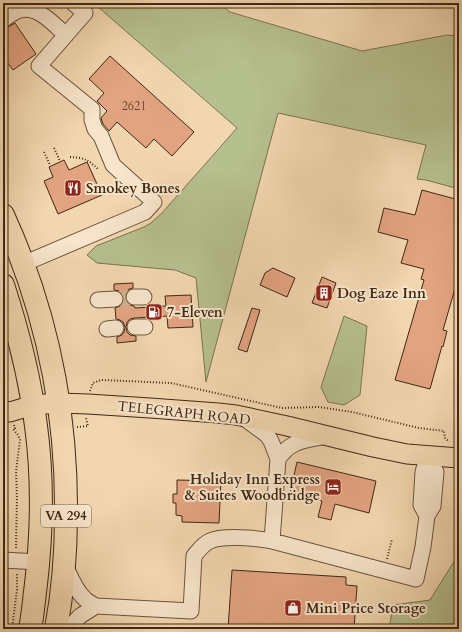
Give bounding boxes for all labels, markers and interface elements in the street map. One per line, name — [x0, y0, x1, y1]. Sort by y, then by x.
house number: 2621 — [122, 98, 146, 114]
restaurant icon: Smokey Bones — [63, 178, 83, 198]
place label: Smokey Bones — [86, 179, 180, 198]
building icon: Dog Eaze Inn — [314, 283, 334, 303]
place label: Dog Eaze Inn — [337, 284, 426, 303]
fuel station icon: 7-Eleven — [144, 302, 164, 322]
place label: 7-Eleven — [167, 303, 223, 322]
street label: TELEGRAPH ROAD — [117, 397, 251, 429]
place label: Holiday Inn Express & Suites Woodbridge — [185, 470, 320, 505]
hotel icon: Holiday Inn Express & Suites Woodbridge — [323, 477, 343, 497]
road number: VA 294 — [41, 505, 91, 527]
shop icon: Mini Price Storage — [283, 598, 303, 618]
place label: Mini Price Storage — [306, 599, 426, 618]

